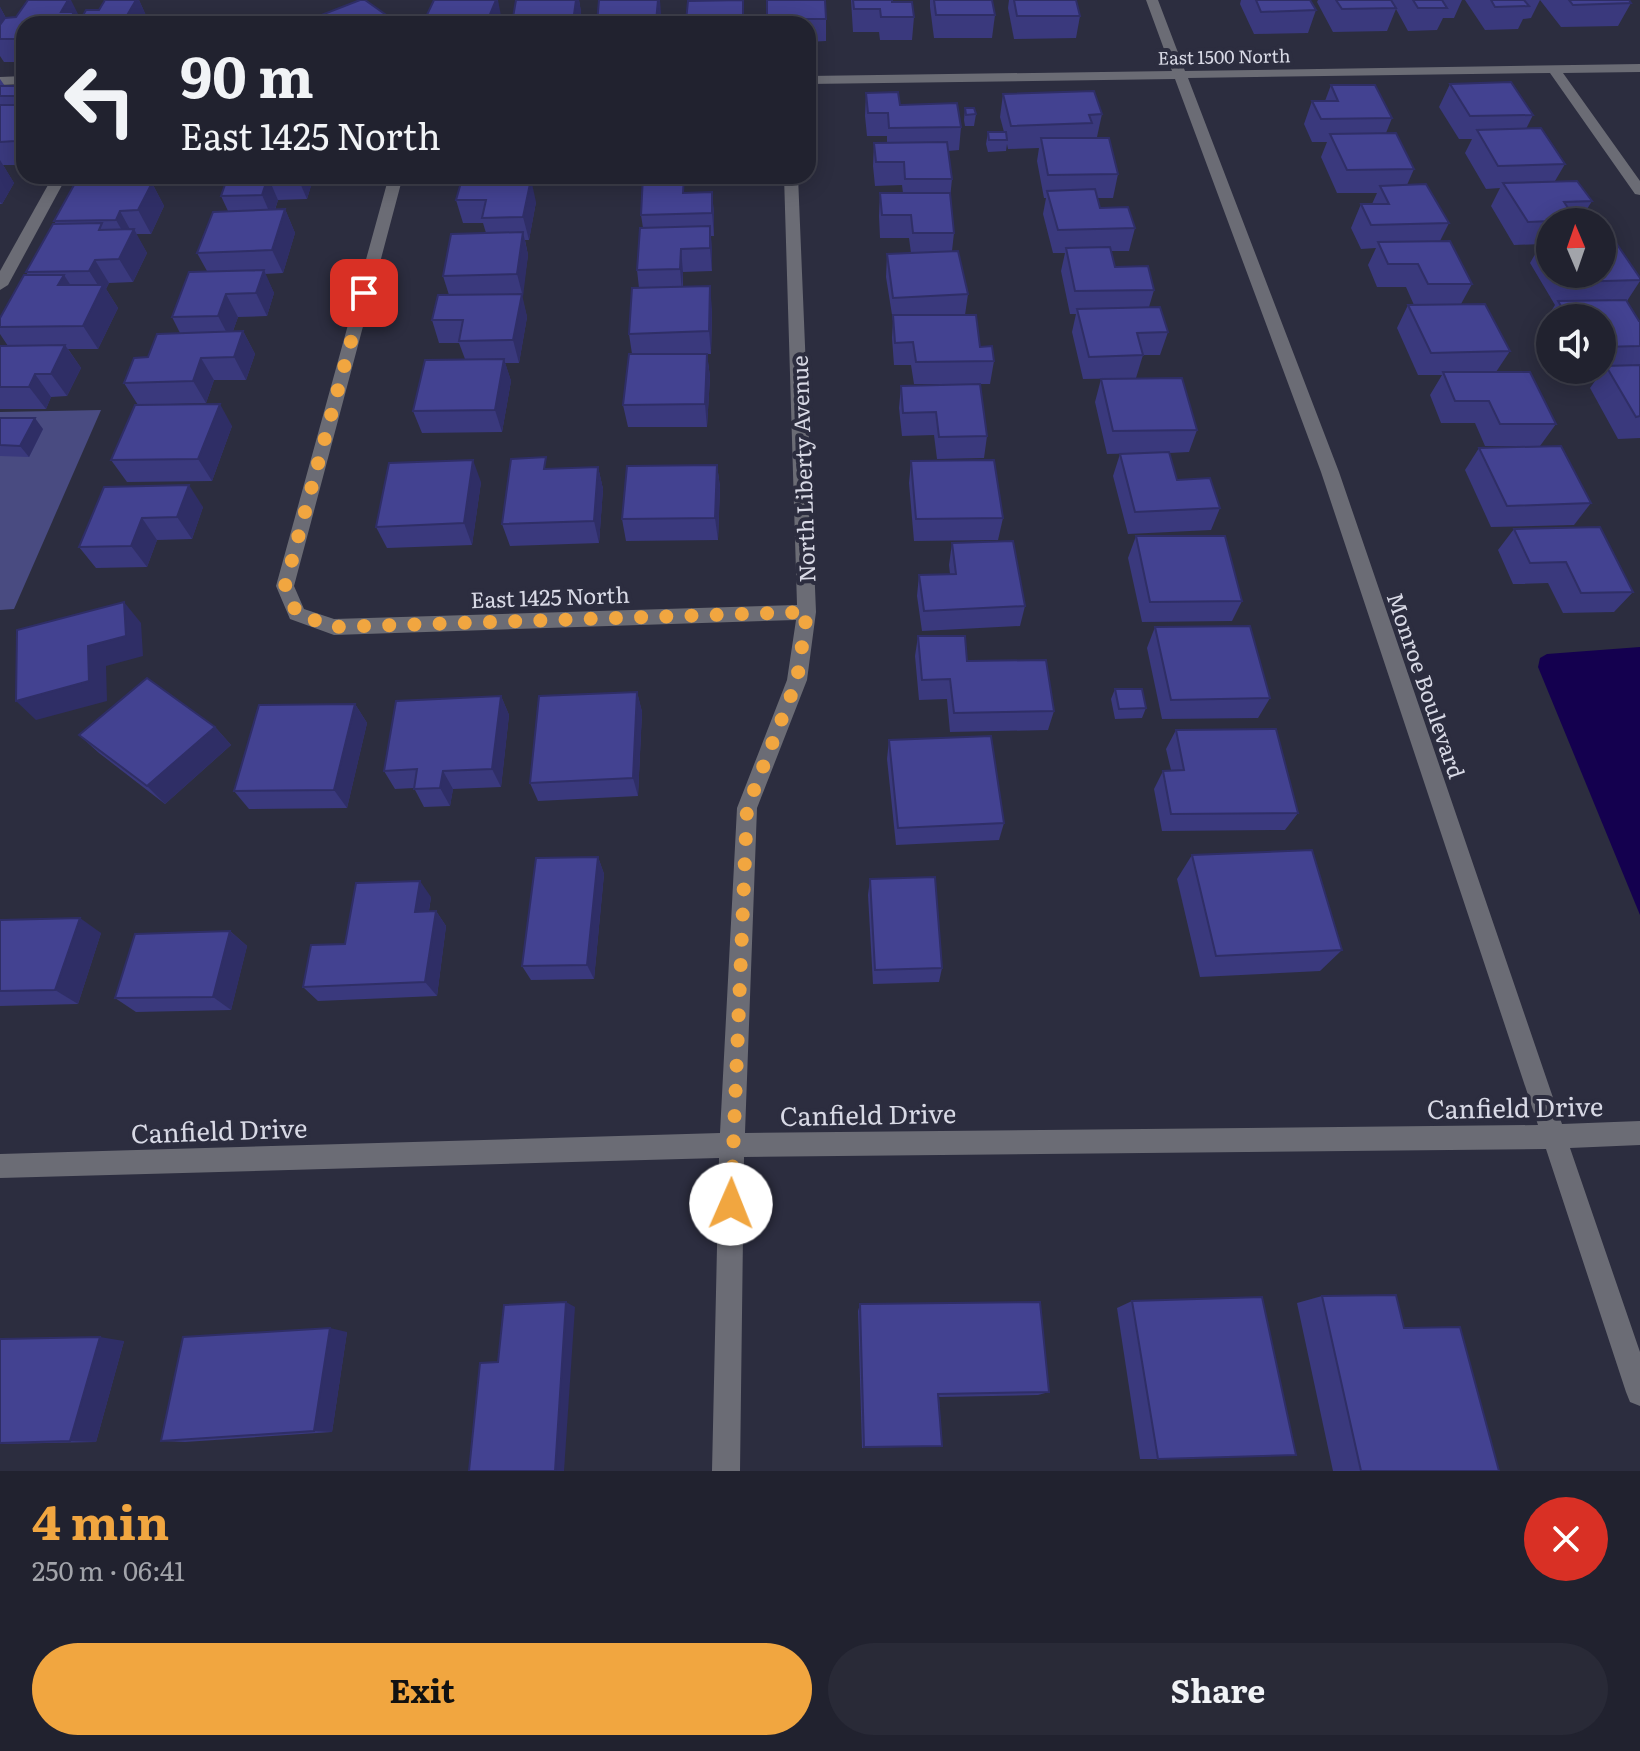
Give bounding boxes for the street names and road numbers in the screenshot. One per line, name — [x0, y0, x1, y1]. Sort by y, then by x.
street label: East 1500 North — [1157, 41, 1291, 71]
street label: North Liberty Avenue — [782, 355, 822, 583]
street label: East 1425 North — [470, 577, 630, 615]
street label: Monroe Boulevard — [1380, 587, 1474, 783]
street label: Canfield Drive — [1426, 1085, 1604, 1127]
street label: Canfield Drive — [779, 1092, 957, 1134]
street label: Canfield Drive — [130, 1106, 308, 1152]

